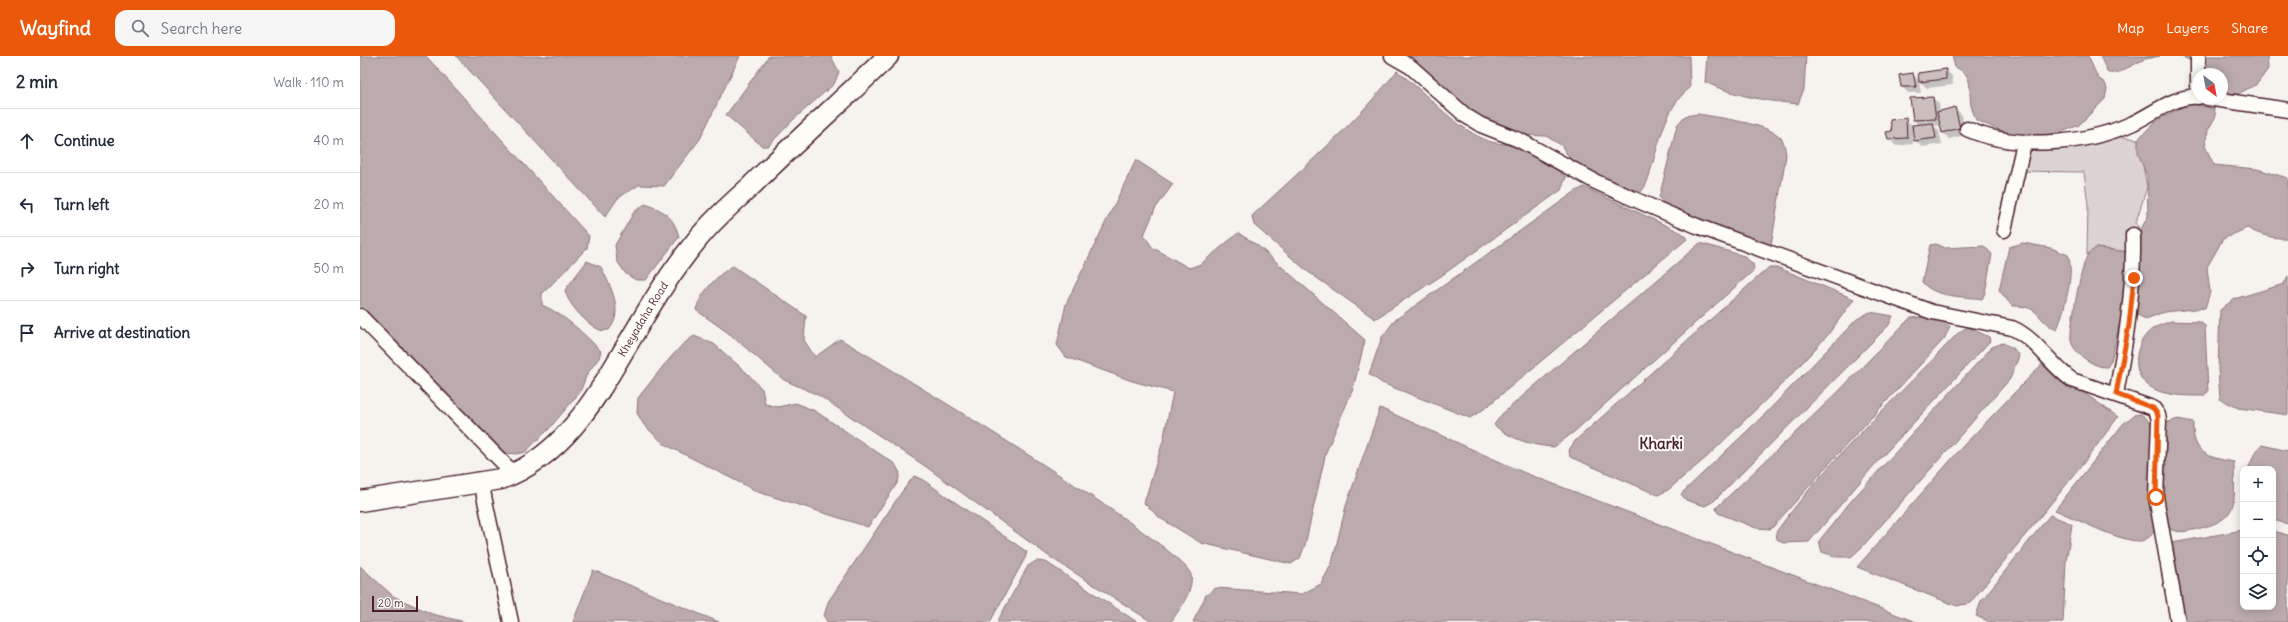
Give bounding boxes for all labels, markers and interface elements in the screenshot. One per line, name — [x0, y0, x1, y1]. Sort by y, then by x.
search box — [115, 10, 395, 46]
text: Wayfind — [20, 16, 91, 40]
icon: search — [129, 17, 151, 39]
text: Search here — [161, 19, 242, 38]
text: Map — [2117, 19, 2144, 37]
text: Layers — [2166, 19, 2209, 37]
text: Share — [2231, 19, 2268, 37]
north arrow — [2192, 68, 2228, 104]
text: 2 min — [16, 71, 58, 93]
text: Walk · 110 m — [273, 74, 344, 91]
icon: ahead — [16, 130, 38, 152]
text: Continue — [54, 131, 115, 150]
text: 40 m — [313, 132, 344, 149]
icon: left — [16, 194, 38, 216]
text: Turn left — [54, 195, 109, 214]
text: 20 m — [314, 196, 344, 213]
icon: right — [16, 258, 38, 280]
text: Turn right — [54, 259, 119, 278]
text: 50 m — [313, 260, 344, 277]
route end — [2125, 269, 2143, 287]
street label: Kheyadaha Road — [615, 279, 671, 359]
icon: arrive — [16, 322, 38, 344]
text: Arrive at destination — [54, 323, 190, 342]
district label: Kharki — [1639, 434, 1683, 453]
map controls — [2240, 466, 2276, 610]
button: + — [2240, 466, 2276, 502]
route start — [2147, 488, 2165, 506]
button: − — [2240, 502, 2276, 538]
button: locate — [2240, 538, 2276, 574]
button: layers — [2240, 574, 2276, 610]
scale bar — [372, 594, 418, 613]
text: 20 m — [378, 596, 404, 610]

